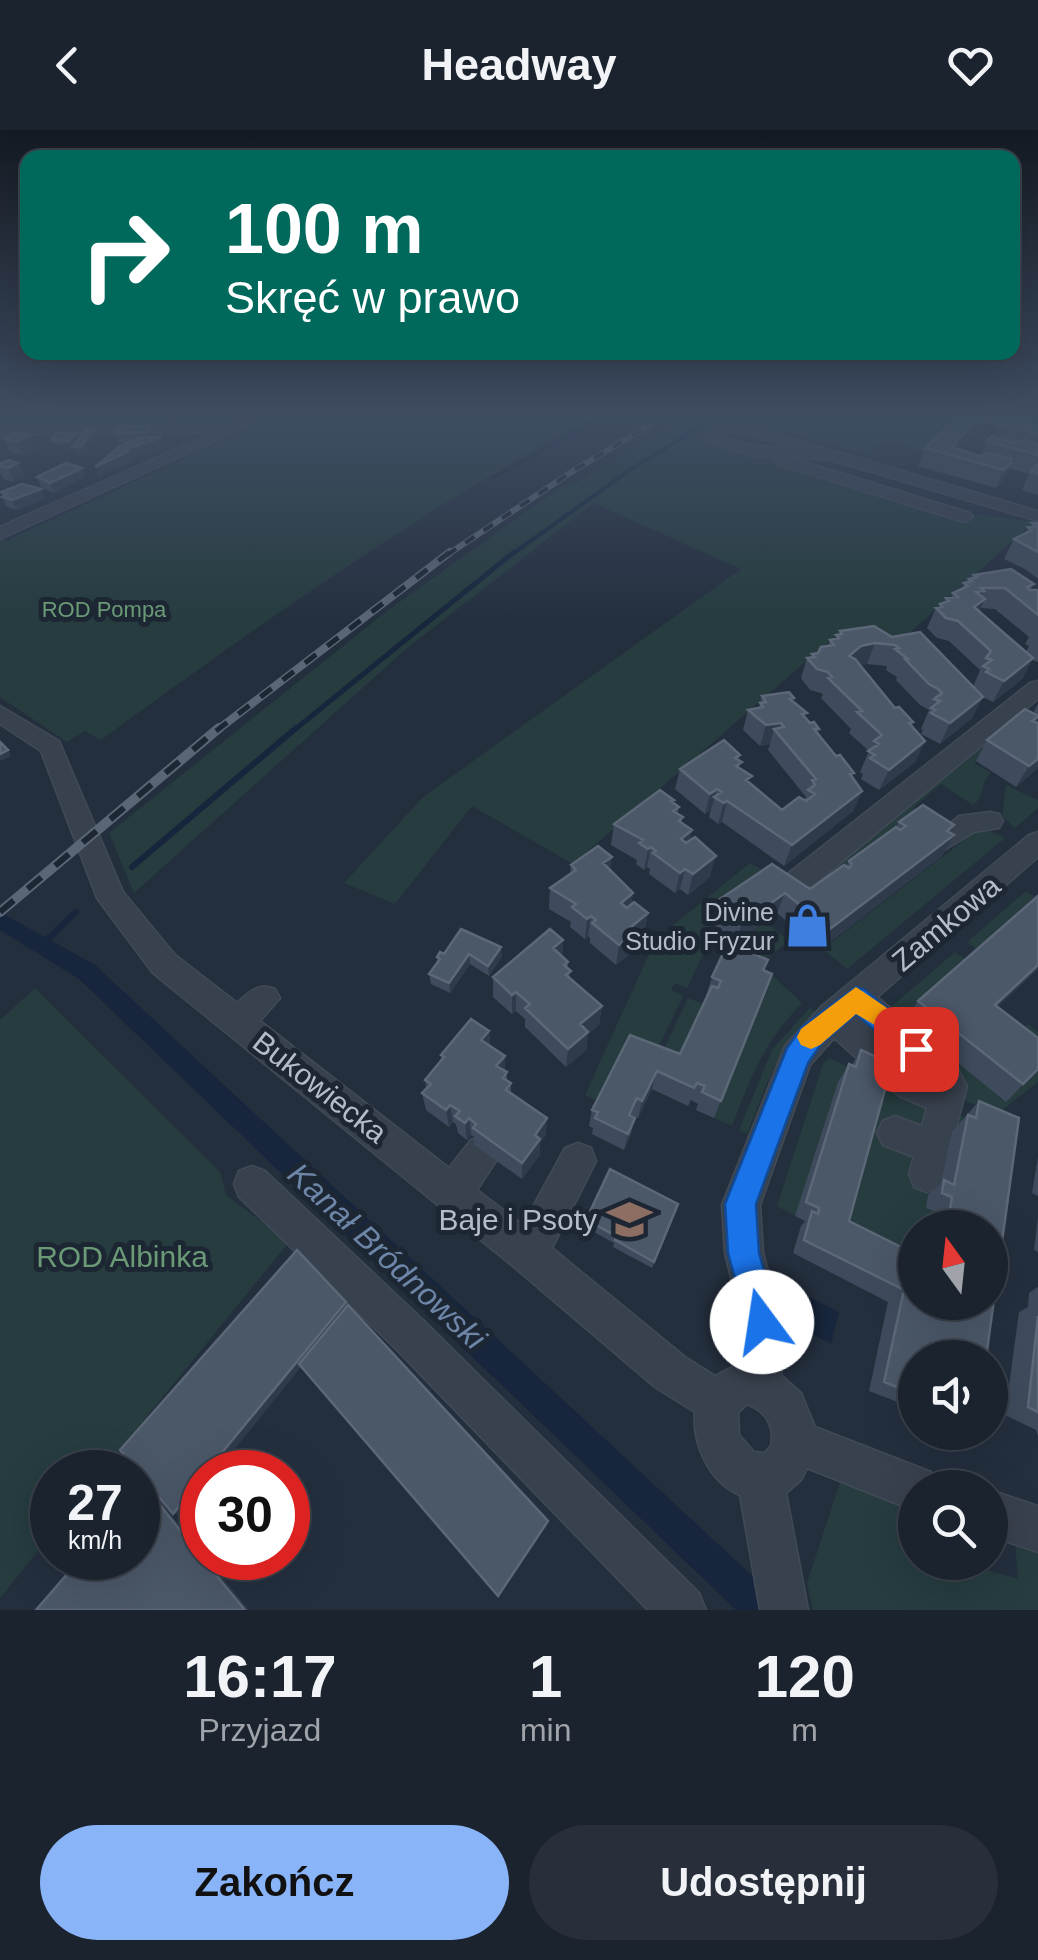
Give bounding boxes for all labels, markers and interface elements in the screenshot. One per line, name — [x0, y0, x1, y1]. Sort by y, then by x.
icon: back — [40, 38, 95, 93]
icon: heart — [943, 38, 998, 93]
text: Headway — [421, 39, 617, 90]
icon: right — [60, 190, 190, 320]
text: 100 m — [225, 190, 423, 268]
text: Skręć w prawo — [225, 272, 520, 323]
park label: ROD Pompa — [42, 597, 167, 622]
street label: Zamkowa — [886, 868, 1007, 977]
place label: Divine Studio Fryzur — [625, 898, 774, 955]
shop icon: Divine Studio Fryzur — [783, 902, 831, 950]
pin — [874, 1007, 959, 1092]
icon: arrive — [889, 1022, 944, 1077]
street label: Bukowiecka — [247, 1025, 393, 1149]
water label: Kanał Bródnowski — [281, 1155, 494, 1357]
school or university icon: Baje i Psoty — [606, 1195, 654, 1243]
place label: Baje i Psoty — [439, 1203, 597, 1236]
north arrow — [898, 1210, 1008, 1320]
map controls — [898, 1210, 1008, 1580]
park label: ROD Albinka — [36, 1240, 208, 1273]
position arrow — [710, 1270, 814, 1374]
button: sound — [898, 1340, 1008, 1450]
speed limit sign: 30 — [180, 1450, 310, 1580]
button: search — [898, 1470, 1008, 1580]
text: 27 — [67, 1475, 123, 1531]
text: km/h — [68, 1526, 122, 1554]
text: 16:17 — [183, 1643, 337, 1710]
text: 1 — [529, 1643, 562, 1710]
text: 120 — [755, 1643, 855, 1710]
text: Przyjazd — [199, 1712, 321, 1748]
text: min — [520, 1712, 571, 1748]
text: m — [791, 1712, 818, 1748]
button: Zakończ — [40, 1825, 509, 1940]
button: Udostępnij — [529, 1825, 998, 1940]

